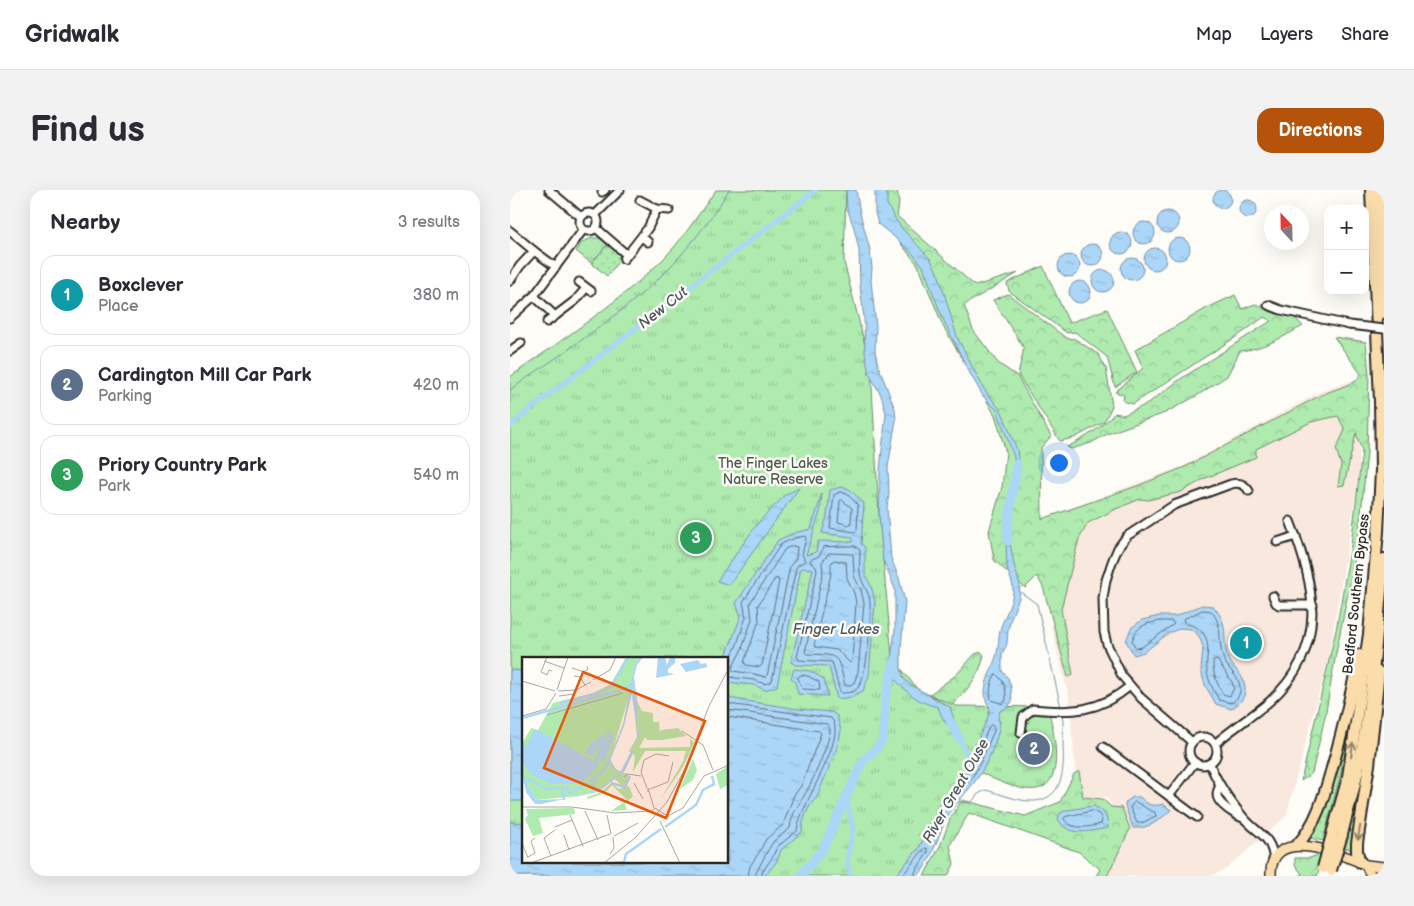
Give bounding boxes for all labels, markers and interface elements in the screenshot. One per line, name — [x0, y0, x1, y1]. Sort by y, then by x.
text: Gridwalk — [25, 20, 119, 49]
text: Map — [1196, 24, 1232, 45]
text: Layers — [1260, 24, 1313, 45]
text: Share — [1341, 24, 1389, 45]
button: Directions — [1257, 108, 1384, 153]
text: Find us — [30, 109, 145, 152]
north arrow — [1264, 205, 1309, 250]
map controls — [1324, 205, 1369, 295]
button: + — [1324, 205, 1369, 250]
text: Nearby — [50, 210, 120, 235]
text: 3 results — [398, 213, 460, 232]
button: − — [1324, 250, 1369, 295]
text: Boxclever — [98, 274, 183, 297]
water label: New Cut — [634, 283, 692, 333]
text: 1 — [64, 286, 70, 305]
text: 380 m — [413, 286, 459, 305]
text: Place — [98, 297, 139, 316]
text: Cardington Mill Car Park — [98, 364, 312, 387]
text: 2 — [62, 376, 72, 395]
text: 420 m — [413, 376, 459, 395]
text: Parking — [98, 387, 152, 406]
your location — [1046, 450, 1072, 476]
text: Priory Country Park — [98, 454, 267, 477]
park label: The Finger Lakes Nature Reserve — [718, 455, 828, 488]
text: 3 — [62, 466, 72, 485]
text: 540 m — [413, 466, 459, 485]
text: Park — [98, 477, 130, 496]
street label: Bedford Southern Bypass — [1339, 513, 1373, 675]
pin: 3 — [680, 519, 712, 557]
water label: Finger Lakes — [793, 620, 880, 639]
pin: 1 — [1230, 624, 1262, 662]
inset map — [522, 657, 729, 864]
pin: 2 — [1018, 730, 1050, 768]
water label: River Great Ouse — [918, 735, 994, 847]
one-way arrow — [1347, 742, 1357, 758]
one-way arrow — [1354, 824, 1364, 840]

